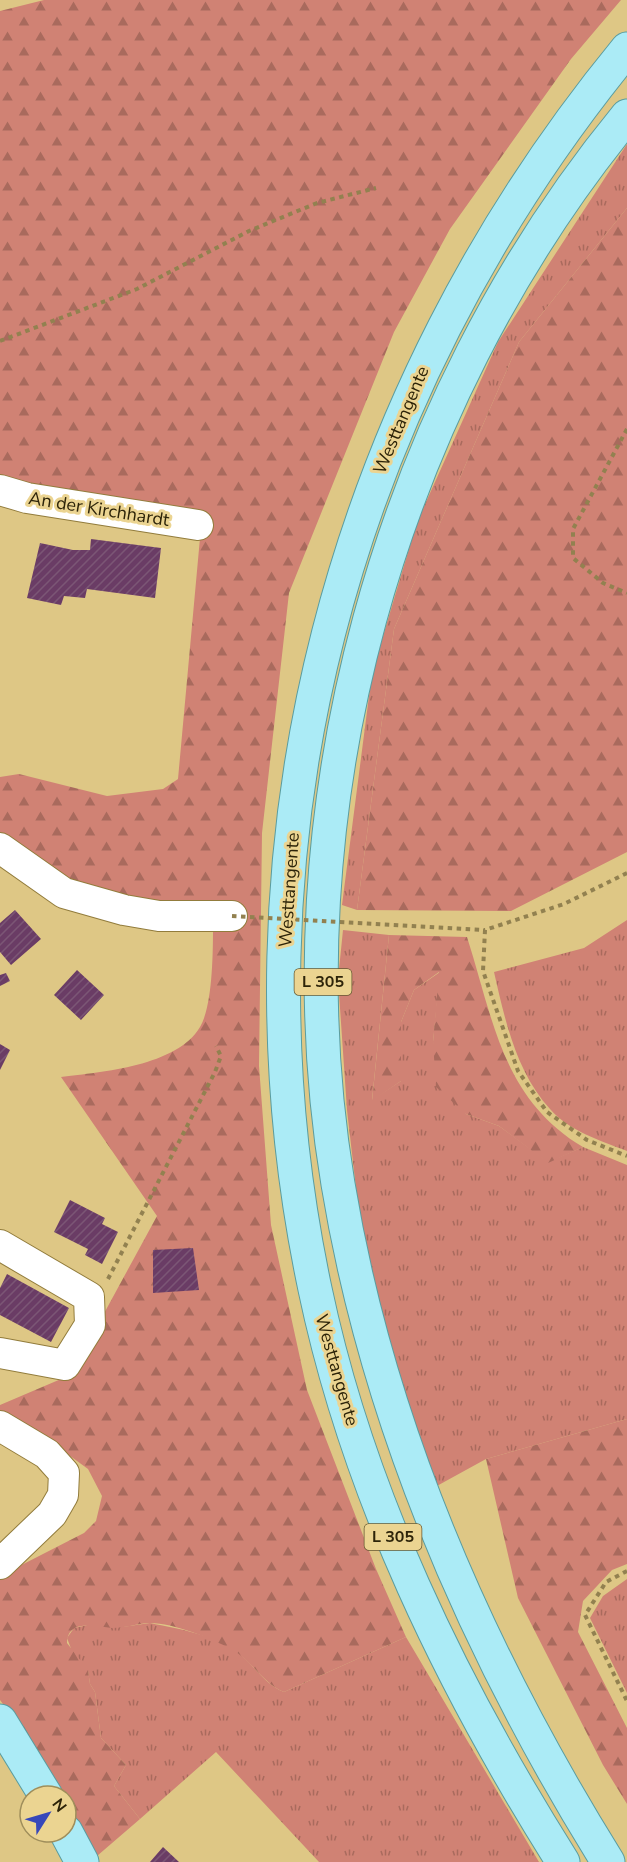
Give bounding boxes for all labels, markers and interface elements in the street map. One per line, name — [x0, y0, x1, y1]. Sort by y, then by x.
street label: Westtangente — [367, 362, 435, 478]
street label: An der Kirchhardt — [27, 486, 172, 532]
street label: Westtangente — [273, 832, 305, 948]
road number: L 305 — [294, 969, 352, 995]
street label: Westtangente — [310, 1311, 364, 1429]
road number: L 305 — [364, 1524, 422, 1550]
north arrow — [18, 1784, 78, 1844]
text: N — [47, 1794, 72, 1817]

